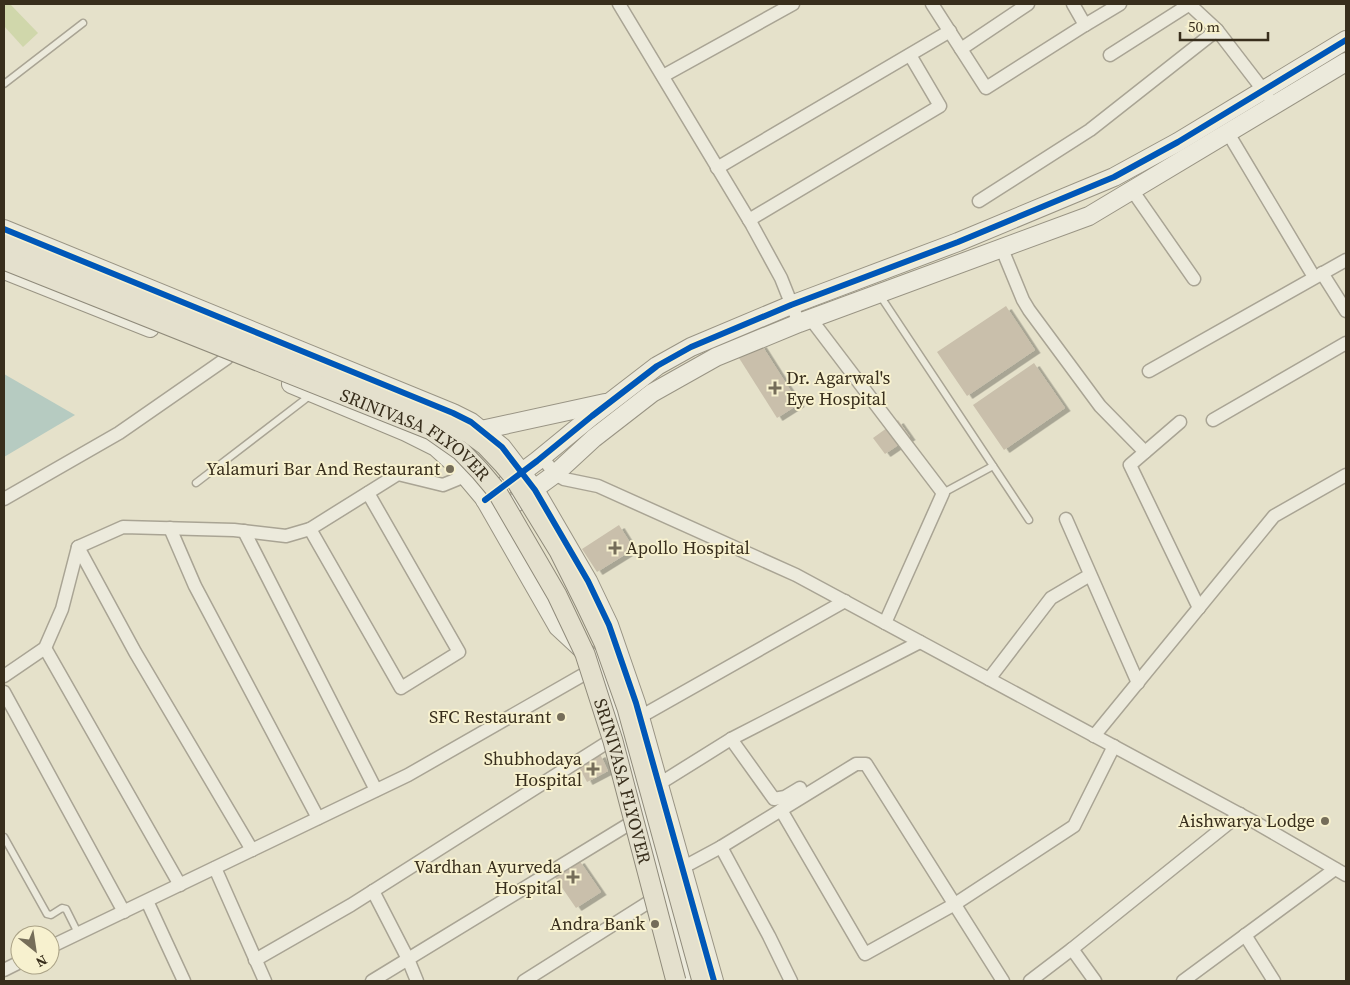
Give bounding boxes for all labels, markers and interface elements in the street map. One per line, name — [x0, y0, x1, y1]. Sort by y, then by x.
scale bar — [1180, 10, 1268, 42]
text: 50 m — [1188, 16, 1220, 37]
place label: Dr. Agarwal's Eye Hospital — [786, 365, 890, 411]
marker: Dr. Agarwal's Eye Hospital — [768, 381, 782, 395]
street label: SRINIVASA FLYOVER — [337, 382, 496, 486]
place label: Yalamuri Bar And Restaurant — [206, 456, 440, 481]
marker: Yalamuri Bar And Restaurant — [444, 463, 456, 475]
place label: Apollo Hospital — [626, 535, 750, 560]
marker: Apollo Hospital — [608, 541, 622, 555]
street label: SRINIVASA FLYOVER — [588, 695, 658, 867]
place label: SFC Restaurant — [429, 704, 551, 729]
marker: SFC Restaurant — [555, 711, 567, 723]
place label: Shubhodaya Hospital — [484, 746, 583, 792]
marker: Shubhodaya Hospital — [586, 762, 600, 776]
place label: Aishwarya Lodge — [1178, 808, 1315, 833]
marker: Aishwarya Lodge — [1319, 815, 1331, 827]
place label: Vardhan Ayurveda Hospital — [414, 854, 563, 900]
marker: Vardhan Ayurveda Hospital — [566, 870, 580, 884]
place label: Andra Bank — [550, 911, 645, 936]
marker: Andra Bank — [649, 918, 661, 930]
north arrow — [10, 925, 60, 975]
text: N — [32, 950, 51, 972]

